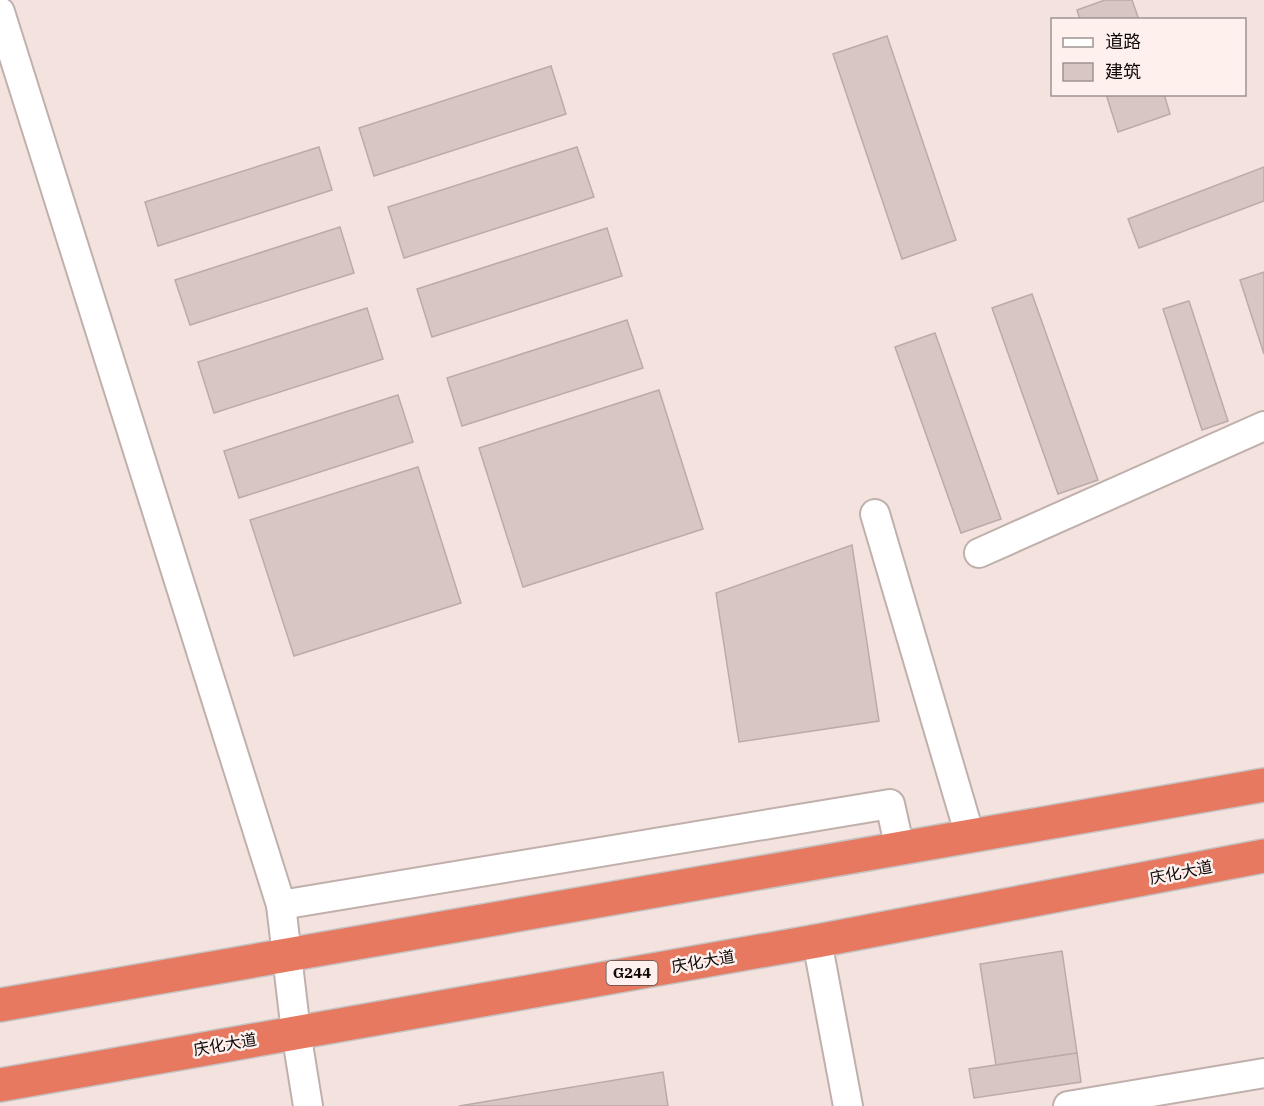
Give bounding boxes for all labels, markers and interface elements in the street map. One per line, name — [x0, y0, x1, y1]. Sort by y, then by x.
legend — [1051, 18, 1246, 96]
text: 道路 — [1105, 30, 1141, 53]
text: 建筑 — [1105, 60, 1141, 83]
street label: 庆化大道 — [1148, 856, 1214, 888]
street label: 庆化大道 — [670, 946, 736, 976]
road number: G244 — [606, 961, 658, 985]
street label: 庆化大道 — [192, 1029, 258, 1059]

